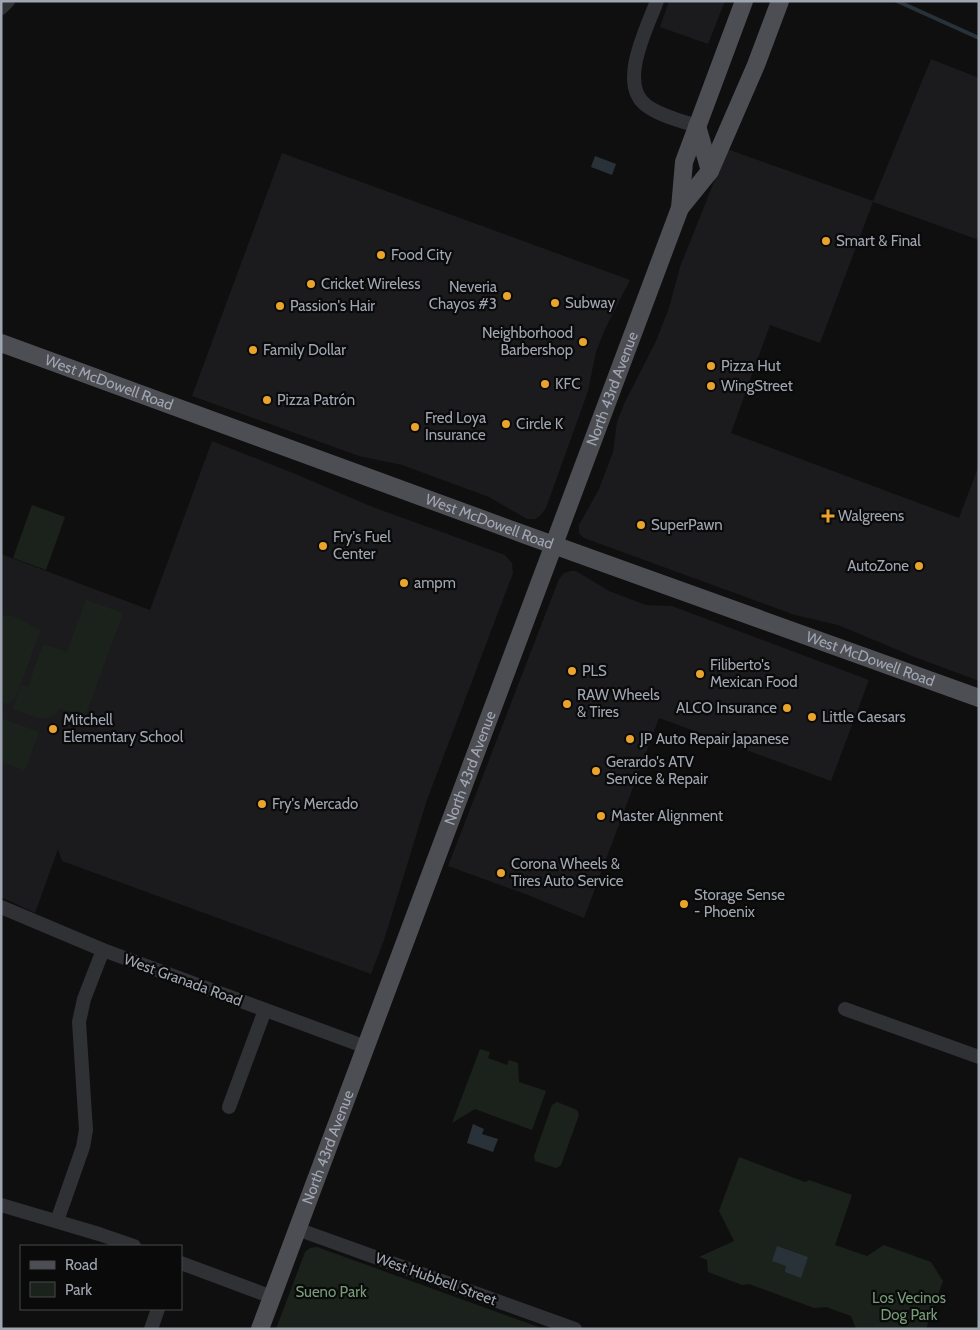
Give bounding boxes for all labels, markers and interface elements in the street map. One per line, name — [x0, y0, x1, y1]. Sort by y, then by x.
place label: Smart & Final — [836, 232, 921, 250]
marker: Smart & Final — [820, 235, 832, 247]
place label: Food City — [391, 246, 452, 264]
marker: Food City — [375, 249, 387, 261]
place label: Cricket Wireless — [321, 275, 420, 293]
marker: Cricket Wireless — [305, 278, 317, 290]
place label: Neveria Chayos #3 — [429, 278, 498, 313]
marker: Neveria Chayos #3 — [501, 290, 513, 302]
place label: Subway — [565, 294, 615, 312]
place label: Passion's Hair — [290, 297, 375, 315]
marker: Subway — [549, 297, 561, 309]
marker: Passion's Hair — [274, 300, 286, 312]
place label: Neighborhood Barbershop — [482, 324, 573, 359]
street label: North 43rd Avenue — [583, 329, 642, 448]
marker: Neighborhood Barbershop — [577, 336, 589, 348]
place label: Family Dollar — [263, 341, 346, 359]
marker: Family Dollar — [247, 344, 259, 356]
street label: West McDowell Road — [42, 351, 176, 414]
place label: Pizza Hut — [721, 357, 781, 375]
marker: Pizza Hut — [705, 360, 717, 372]
place label: KFC — [555, 375, 580, 393]
place label: WingStreet — [721, 377, 793, 395]
marker: KFC — [539, 378, 551, 390]
marker: WingStreet — [705, 380, 717, 392]
place label: Pizza Patrón — [277, 391, 355, 409]
marker: Pizza Patrón — [261, 394, 273, 406]
place label: Fred Loya Insurance — [425, 409, 487, 444]
place label: Circle K — [516, 415, 564, 433]
marker: Circle K — [500, 418, 512, 430]
marker: Fred Loya Insurance — [409, 421, 421, 433]
street label: West McDowell Road — [423, 490, 556, 553]
place label: Walgreens — [838, 507, 904, 525]
marker: Walgreens — [822, 510, 834, 522]
place label: SuperPawn — [651, 516, 723, 534]
marker: SuperPawn — [635, 519, 647, 531]
place label: Fry's Fuel Center — [333, 528, 391, 563]
marker: Fry's Fuel Center — [317, 540, 329, 552]
place label: AutoZone — [847, 557, 909, 575]
marker: AutoZone — [913, 560, 925, 572]
place label: ampm — [414, 574, 456, 592]
marker: ampm — [398, 577, 410, 589]
street label: West McDowell Road — [804, 628, 937, 690]
place label: Filiberto's Mexican Food — [710, 656, 798, 691]
place label: PLS — [582, 662, 607, 680]
marker: PLS — [566, 665, 578, 677]
marker: Filiberto's Mexican Food — [694, 668, 706, 680]
place label: RAW Wheels & Tires — [577, 686, 660, 721]
marker: RAW Wheels & Tires — [561, 698, 573, 710]
place label: ALCO Insurance — [676, 699, 777, 717]
marker: ALCO Insurance — [781, 702, 793, 714]
street label: North 43rd Avenue — [441, 708, 500, 828]
place label: Little Caesars — [822, 708, 906, 726]
place label: Mitchell Elementary School — [63, 711, 184, 746]
marker: Little Caesars — [806, 711, 818, 723]
marker: Mitchell Elementary School — [47, 723, 59, 735]
place label: JP Auto Repair Japanese — [639, 730, 789, 748]
marker: JP Auto Repair Japanese — [624, 733, 636, 745]
place label: Gerardo's ATV Service & Repair — [606, 753, 708, 788]
marker: Gerardo's ATV Service & Repair — [590, 765, 602, 777]
place label: Fry's Mercado — [272, 795, 358, 813]
marker: Fry's Mercado — [256, 798, 268, 810]
place label: Master Alignment — [611, 807, 723, 825]
marker: Master Alignment — [595, 810, 607, 822]
place label: Corona Wheels & Tires Auto Service — [511, 855, 624, 890]
marker: Corona Wheels & Tires Auto Service — [495, 867, 507, 879]
place label: Storage Sense - Phoenix — [694, 886, 785, 921]
marker: Storage Sense - Phoenix — [678, 898, 690, 910]
street label: West Granada Road — [121, 950, 245, 1010]
street label: North 43rd Avenue — [298, 1087, 358, 1207]
legend — [20, 1245, 182, 1310]
street label: West Hubbell Street — [373, 1249, 499, 1309]
text: Road — [65, 1256, 98, 1274]
text: Park — [65, 1281, 92, 1299]
park label: Sueno Park — [295, 1283, 367, 1301]
park label: Los Vecinos Dog Park — [872, 1289, 946, 1324]

